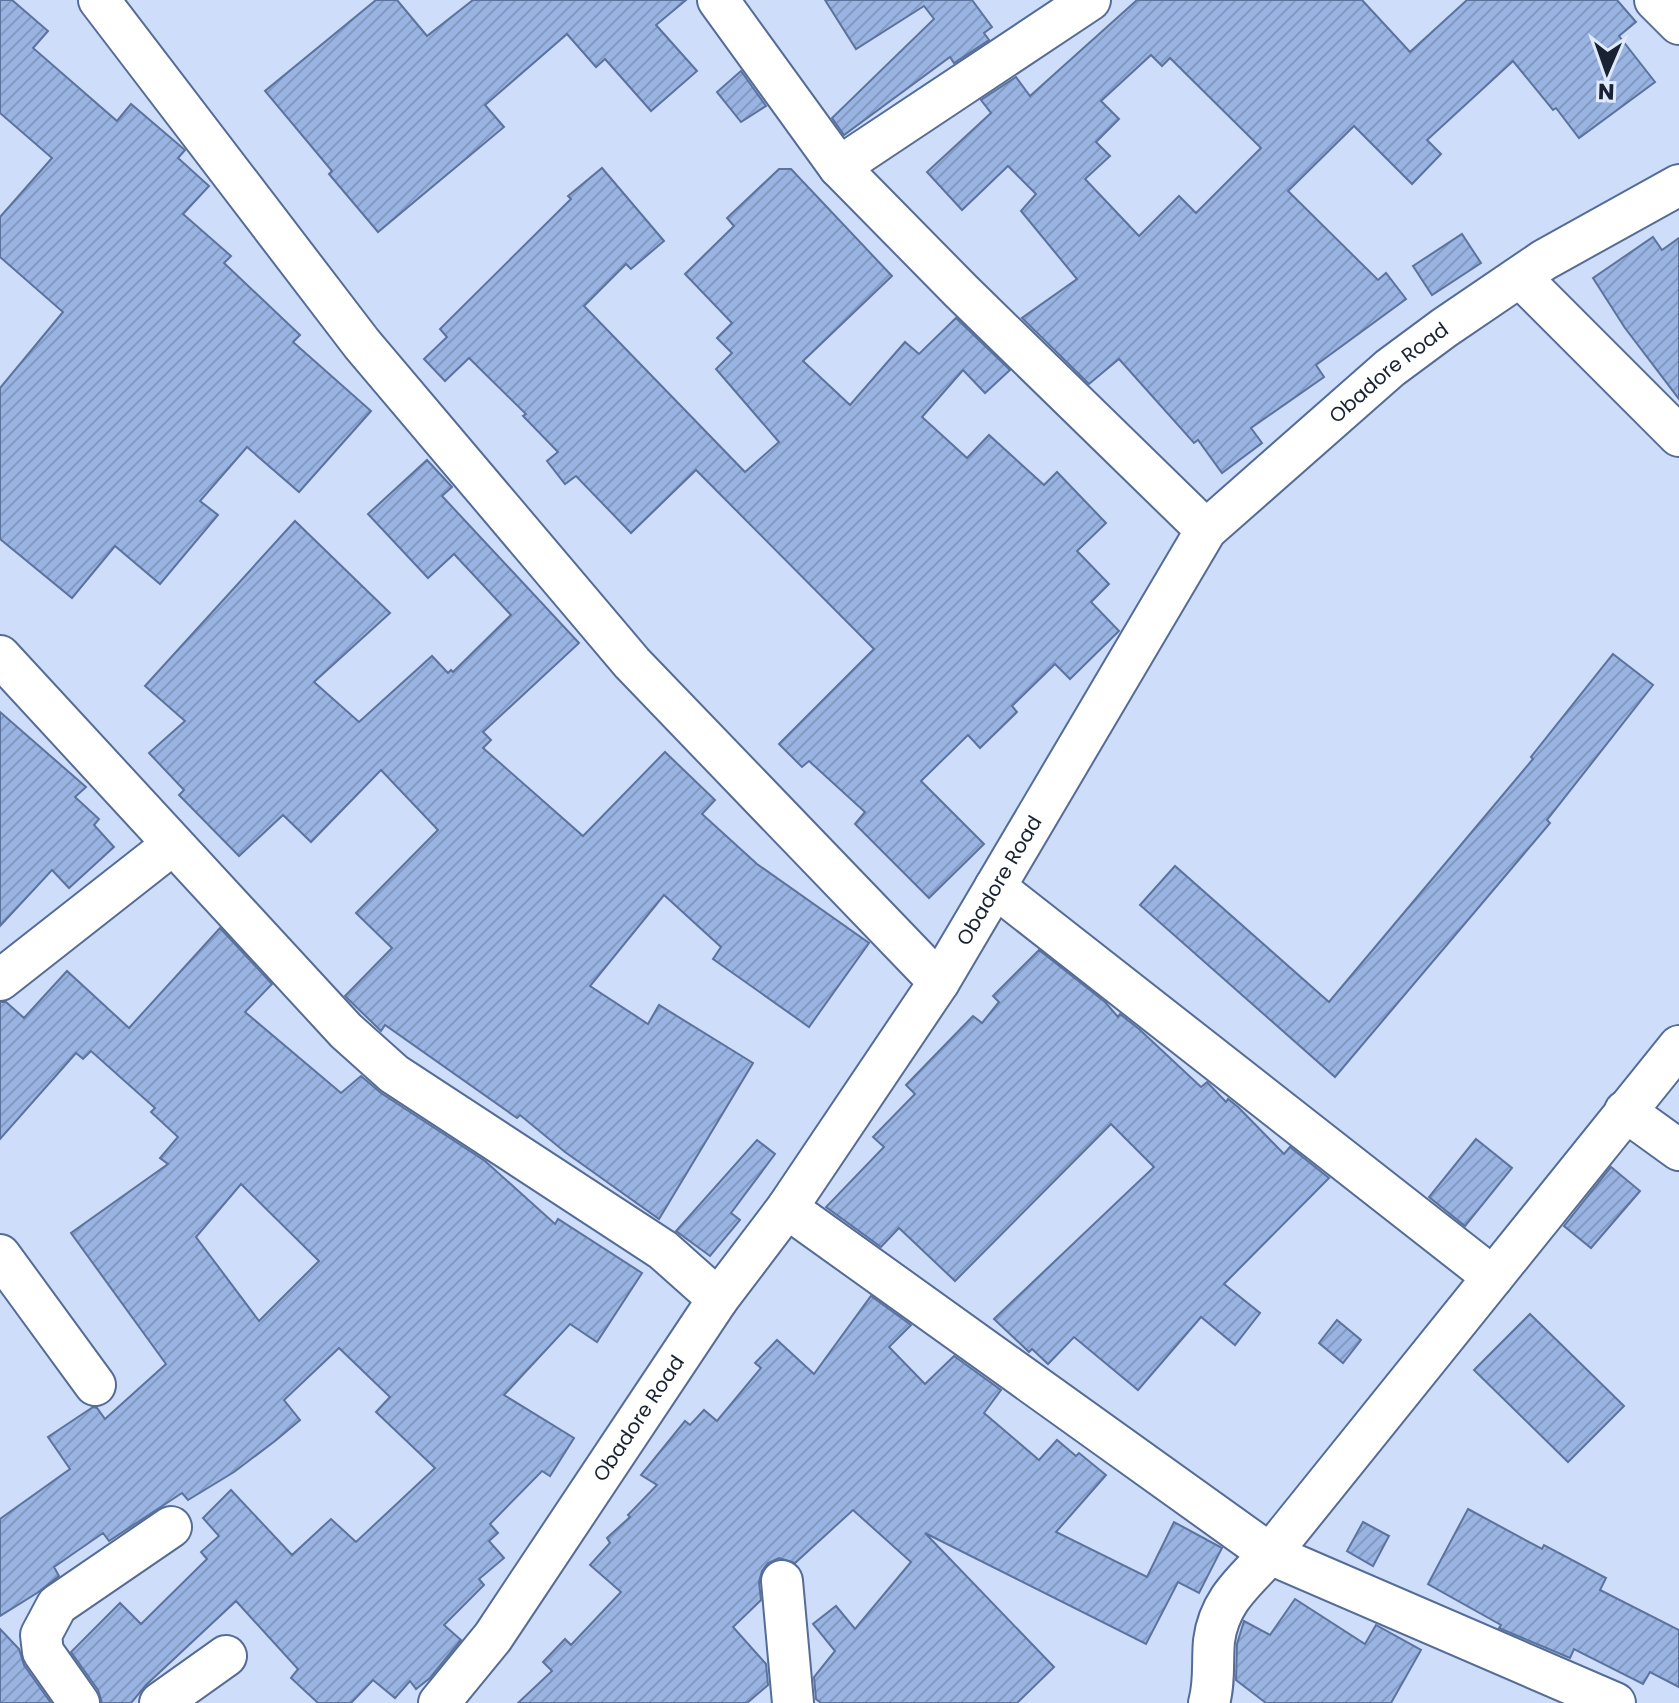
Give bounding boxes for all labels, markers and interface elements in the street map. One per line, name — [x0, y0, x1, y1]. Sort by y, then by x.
north arrow — [1567, 32, 1647, 112]
text: N — [1598, 76, 1615, 107]
street label: Obadore Road — [1323, 316, 1454, 430]
street label: Obadore Road — [950, 810, 1048, 950]
street label: Obadore Road — [586, 1350, 691, 1487]

